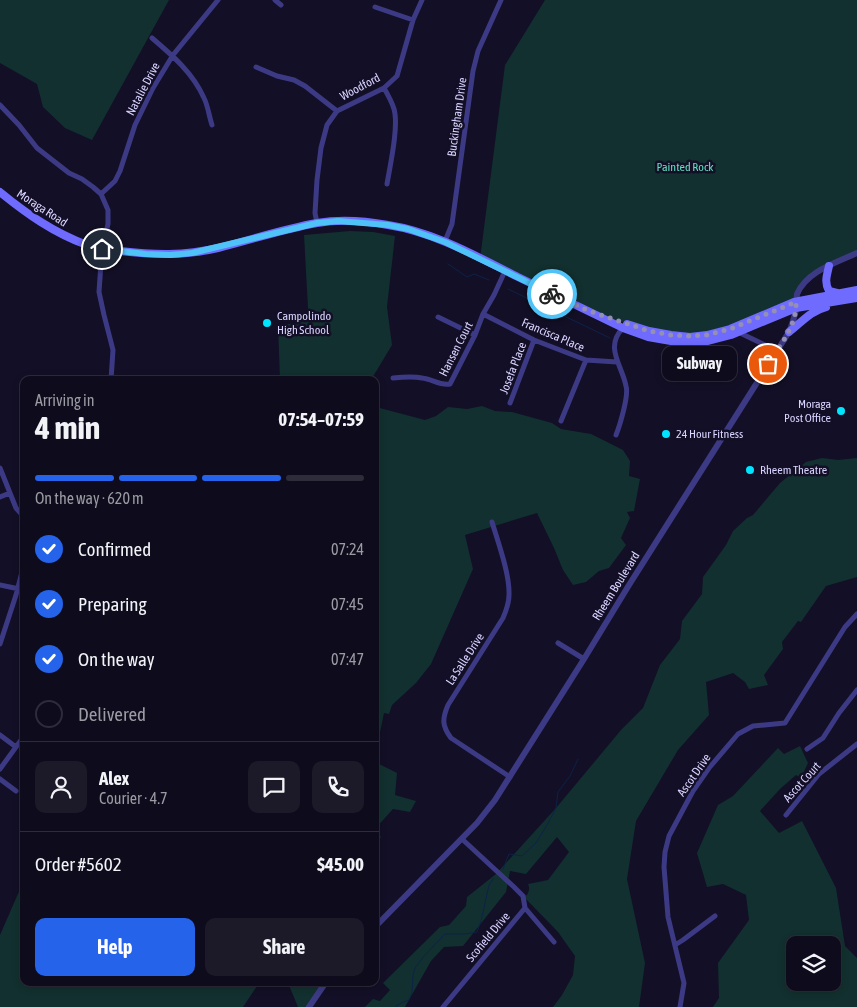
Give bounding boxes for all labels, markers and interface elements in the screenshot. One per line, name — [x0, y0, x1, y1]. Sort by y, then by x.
street label: Natalie Drive — [123, 60, 163, 118]
street label: Woodford — [338, 71, 382, 103]
street label: Buckingham Drive — [445, 77, 469, 157]
park label: Painted Rock — [656, 160, 714, 174]
street label: Moraga Road — [14, 186, 70, 230]
pin — [81, 228, 123, 270]
icon: home — [88, 235, 116, 263]
courier — [527, 269, 577, 319]
icon: bike — [538, 280, 566, 308]
place label: Campolindo High School — [277, 309, 331, 337]
street label: Francisca Place — [519, 315, 587, 355]
marker: Campolindo High School — [261, 317, 273, 329]
street label: Hansen Court — [436, 319, 476, 379]
street label: Josefa Place — [497, 340, 529, 396]
pin — [747, 343, 789, 385]
callout: Subway — [663, 346, 738, 382]
icon: bag — [754, 350, 782, 378]
text: Subway — [677, 354, 722, 372]
text: Arriving in — [35, 391, 95, 409]
place label: Moraga Post Office — [784, 397, 831, 425]
marker: Moraga Post Office — [835, 405, 847, 417]
text: 07:54–07:59 — [278, 408, 364, 430]
text: 4 min — [35, 409, 100, 446]
place label: 24 Hour Fitness — [676, 427, 743, 441]
marker: 24 Hour Fitness — [660, 428, 672, 440]
place label: Rheem Theatre — [760, 463, 827, 477]
marker: Rheem Theatre — [744, 464, 756, 476]
text: On the way · 620 m — [35, 489, 144, 507]
icon: check — [35, 535, 63, 563]
text: Confirmed — [78, 538, 151, 560]
text: 07:24 — [331, 540, 364, 558]
street label: Rheem Boulevard — [589, 549, 643, 623]
icon: check — [35, 590, 63, 618]
text: Preparing — [78, 593, 147, 615]
text: 07:45 — [331, 595, 364, 613]
street label: La Salle Drive — [443, 630, 487, 688]
icon: check — [35, 645, 63, 673]
text: On the way — [78, 648, 155, 670]
text: 07:47 — [331, 650, 364, 668]
text: Delivered — [78, 703, 146, 725]
street label: Ascot Drive — [674, 751, 714, 799]
street label: Ascot Court — [780, 759, 824, 805]
button: person — [35, 761, 87, 813]
button: chat — [248, 761, 300, 813]
button: phone — [312, 761, 364, 813]
text: Alex — [99, 767, 129, 789]
text: Courier · 4.7 — [99, 789, 168, 807]
text: Order #5602 — [35, 853, 122, 875]
text: $45.00 — [317, 853, 364, 875]
street label: Scofield Drive — [463, 909, 513, 965]
button: Help — [35, 918, 195, 976]
button: Share — [205, 918, 364, 976]
map controls — [786, 936, 841, 991]
button: layers — [786, 936, 841, 991]

